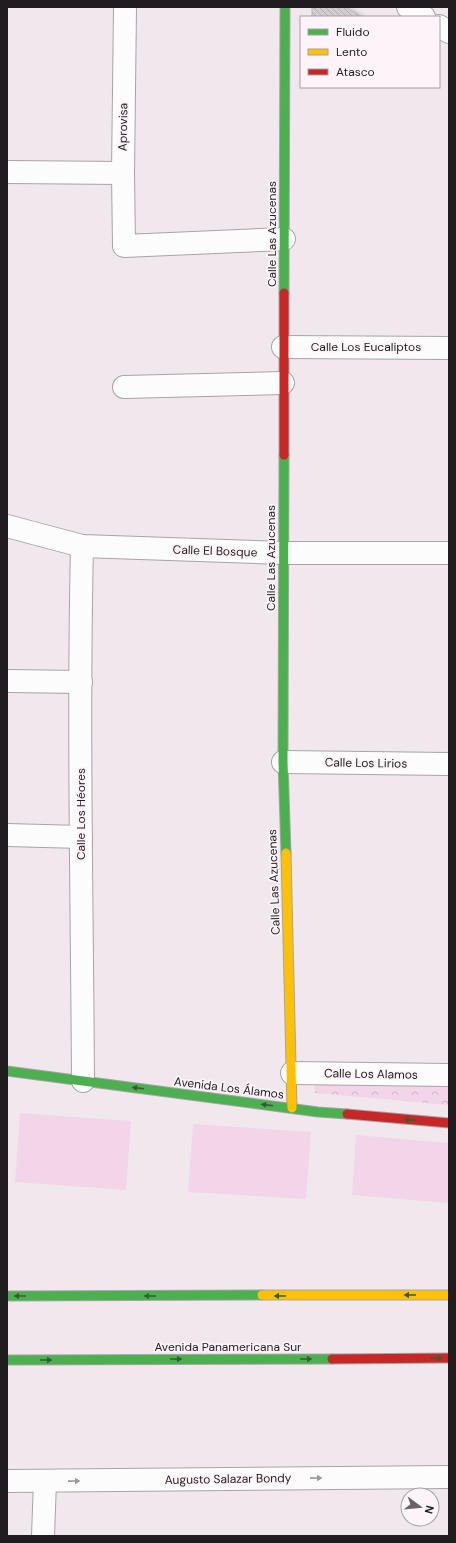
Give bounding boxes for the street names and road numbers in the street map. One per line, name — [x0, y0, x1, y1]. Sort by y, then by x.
street label: Aprovisa — [115, 103, 131, 151]
street label: Calle Las Azucenas — [264, 181, 280, 287]
street label: Calle Los Eucaliptos — [311, 339, 421, 355]
street label: Calle Las Azucenas — [263, 505, 279, 611]
street label: Calle El Bosque — [172, 542, 258, 560]
street label: Calle Los Lirios — [325, 754, 407, 772]
street label: Calle Los Héores — [73, 768, 89, 860]
street label: Calle Las Azucenas — [264, 829, 284, 935]
street label: Calle Los Alamos — [324, 1065, 418, 1083]
street label: Avenida Los Álamos — [173, 1073, 285, 1103]
street label: Avenida Panamericana Sur — [155, 1339, 302, 1355]
street label: Augusto Salazar Bondy — [165, 1470, 292, 1488]

